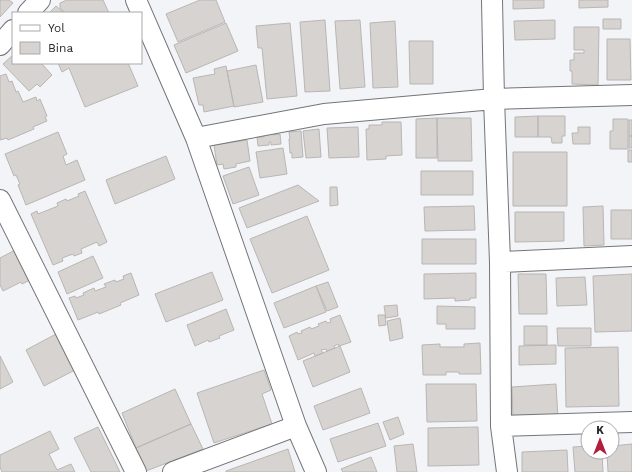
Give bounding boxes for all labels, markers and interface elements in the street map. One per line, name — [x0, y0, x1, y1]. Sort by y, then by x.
legend — [12, 12, 142, 64]
text: Yol — [48, 21, 65, 35]
text: Bina — [48, 41, 73, 55]
north arrow — [580, 420, 620, 460]
text: K — [596, 424, 604, 437]

